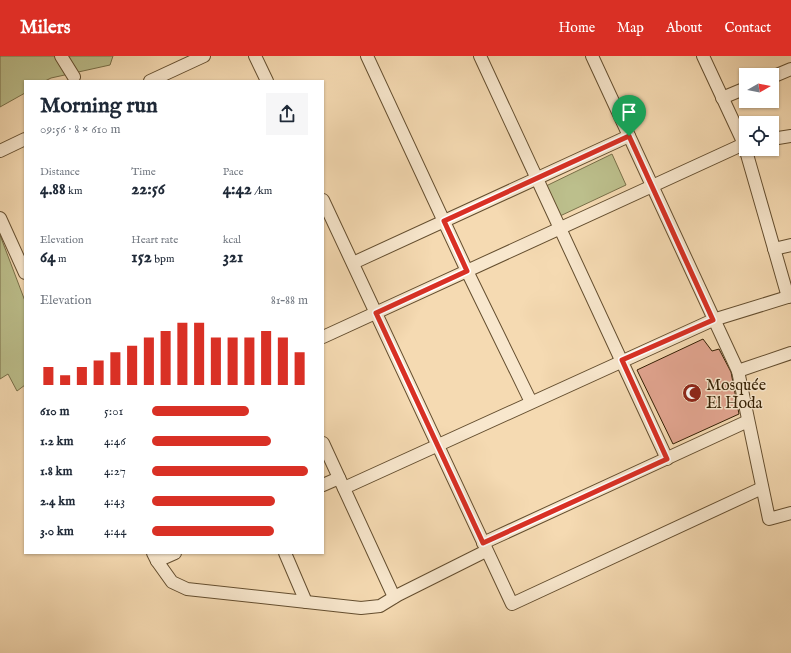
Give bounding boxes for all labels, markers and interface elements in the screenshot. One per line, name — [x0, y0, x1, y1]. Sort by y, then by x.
text: Milers — [20, 16, 70, 40]
text: Home — [559, 19, 595, 37]
text: Map — [617, 19, 644, 37]
text: About — [666, 19, 702, 37]
text: Contact — [724, 19, 771, 37]
north arrow — [739, 68, 779, 108]
map controls — [739, 68, 779, 156]
text: Morning run — [40, 92, 158, 120]
button: share — [266, 93, 308, 135]
pin — [612, 95, 646, 136]
icon: arrive — [618, 101, 640, 123]
button: locate — [739, 116, 779, 156]
text: 09:56 · 8 × 610 m — [40, 121, 121, 138]
text: Distance — [40, 165, 80, 179]
text: Time — [131, 165, 156, 179]
text: Pace — [223, 165, 243, 179]
text: 4.88 — [40, 179, 66, 200]
text: 22:56 — [131, 179, 165, 200]
text: 4:42 — [223, 179, 252, 200]
text: km — [66, 184, 83, 198]
text: /km — [252, 184, 272, 198]
text: Elevation — [40, 233, 84, 247]
text: Heart rate — [131, 233, 178, 247]
text: kcal — [223, 233, 241, 247]
text: 64 — [40, 247, 56, 268]
text: 152 — [131, 247, 152, 268]
text: 321 — [223, 247, 243, 268]
text: m — [56, 252, 66, 266]
text: bpm — [152, 252, 174, 266]
text: Elevation — [40, 292, 92, 309]
text: 81–88 m — [271, 292, 308, 309]
place label: Mosquée El Hoda — [706, 376, 766, 414]
mosque icon: Mosquée El Hoda — [681, 382, 703, 404]
text: 610 m — [40, 403, 69, 420]
text: 5:01 — [104, 403, 123, 420]
text: 1.2 km — [40, 433, 74, 450]
text: 4:46 — [104, 433, 126, 450]
text: 1.8 km — [40, 463, 73, 480]
text: 4:27 — [104, 463, 126, 480]
text: 2.4 km — [40, 493, 75, 510]
text: 4:43 — [104, 493, 125, 510]
text: 3.0 km — [40, 523, 74, 540]
text: 4:44 — [104, 523, 127, 540]

